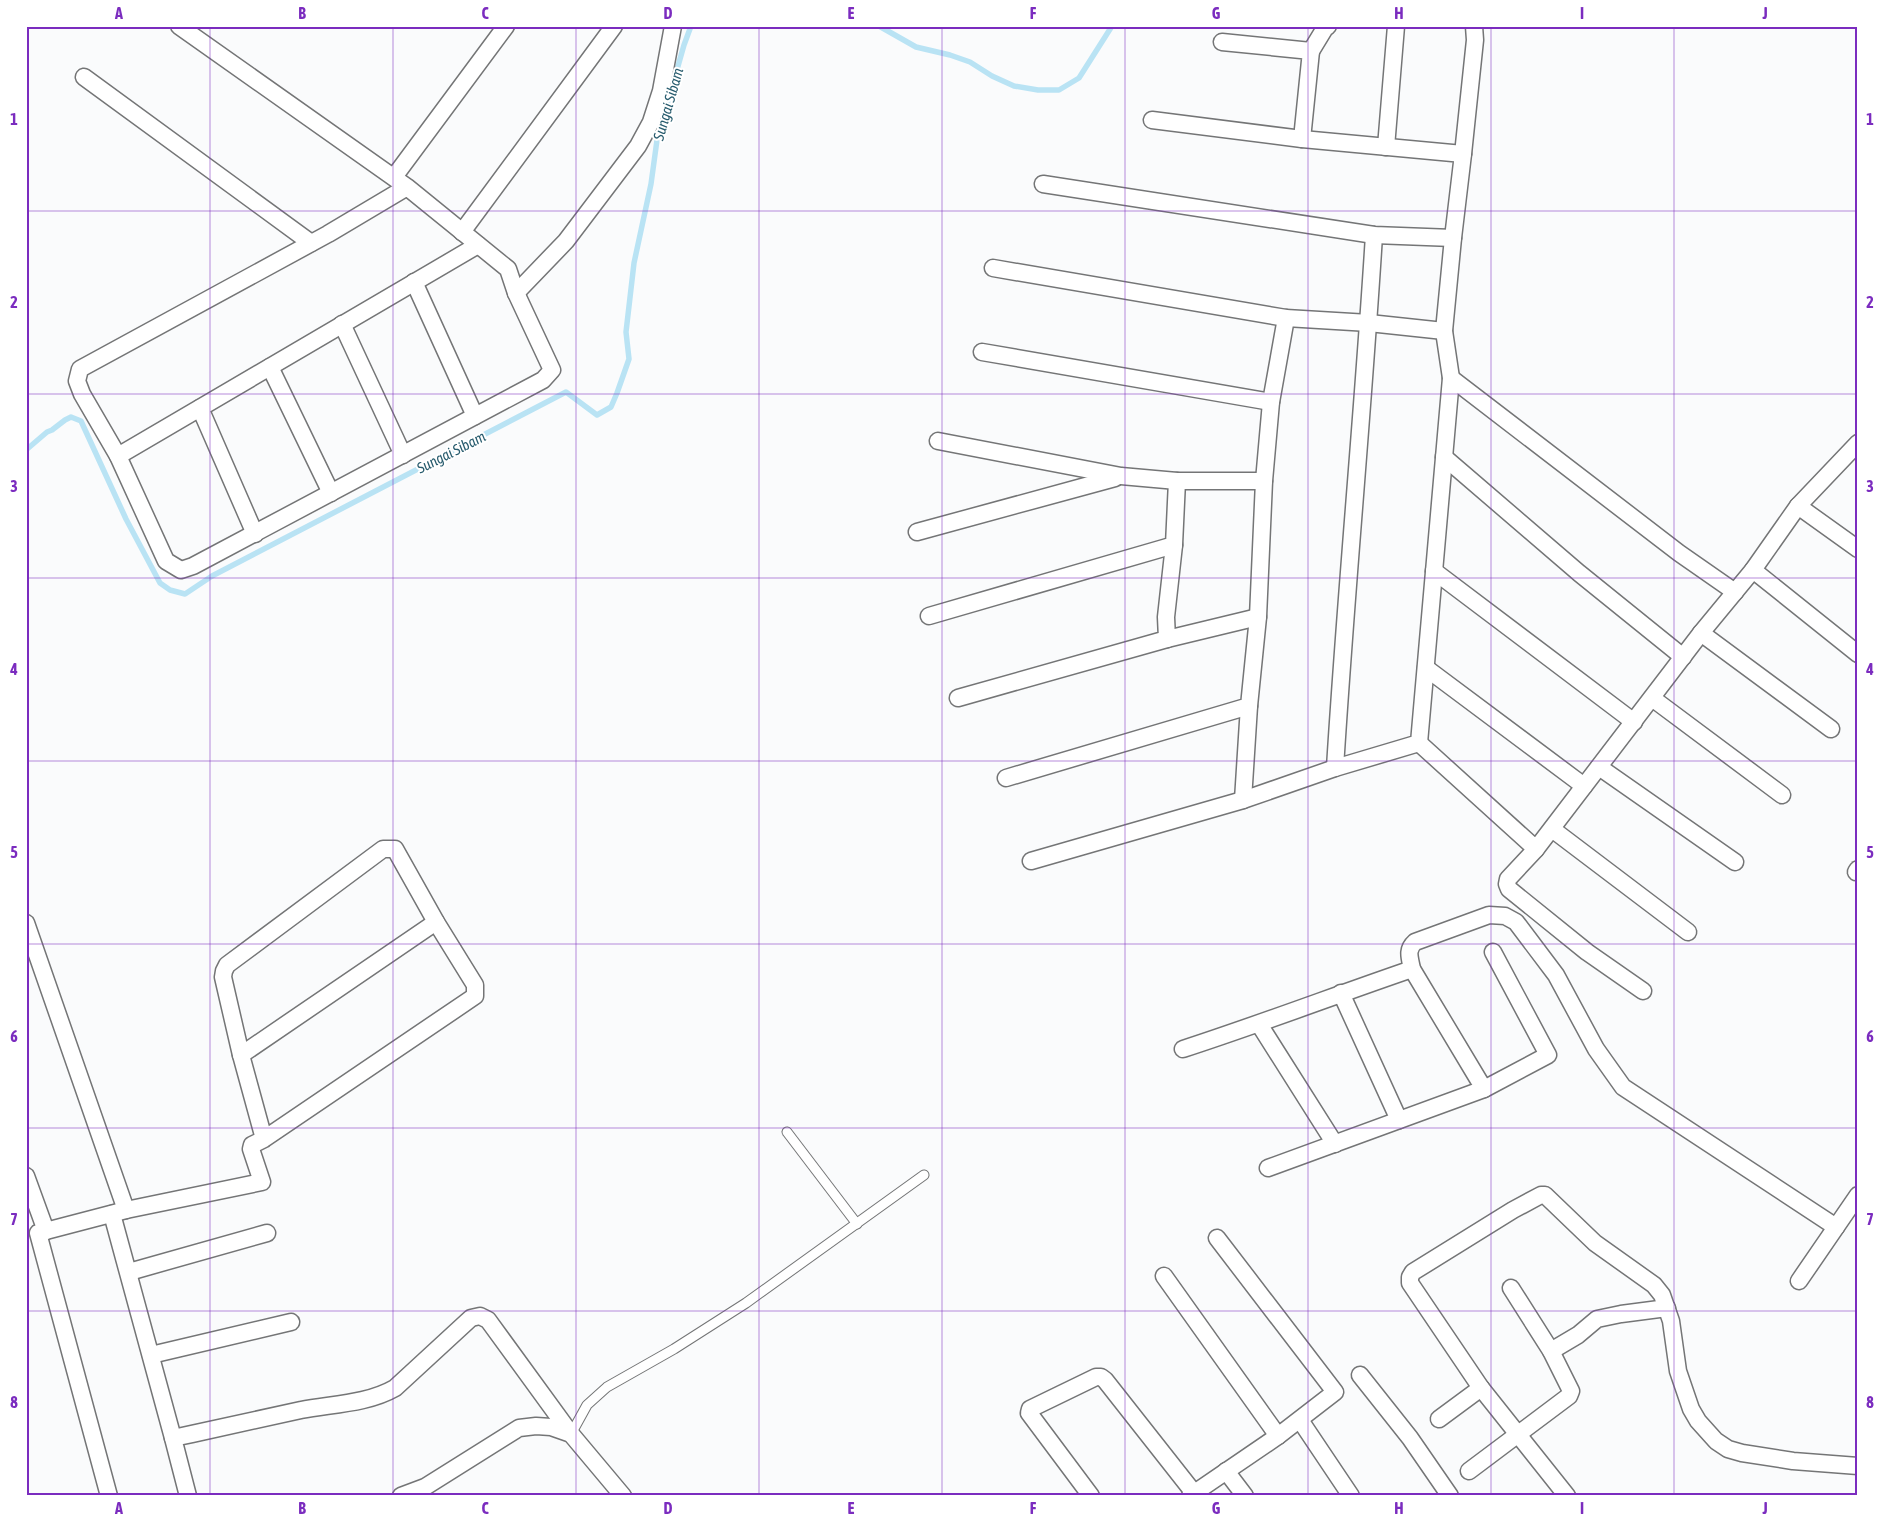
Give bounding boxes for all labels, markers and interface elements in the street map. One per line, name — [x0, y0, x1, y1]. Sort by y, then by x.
text: A — [114, 4, 123, 22]
text: B — [298, 4, 306, 22]
text: C — [481, 4, 489, 22]
text: D — [664, 4, 673, 22]
text: E — [848, 4, 855, 22]
text: F — [1030, 4, 1037, 22]
text: G — [1212, 4, 1221, 22]
text: H — [1394, 4, 1404, 22]
text: I — [1580, 4, 1584, 22]
text: J — [1761, 4, 1768, 22]
water label: Sungai Sibam — [649, 66, 687, 143]
text: 1 — [10, 110, 18, 128]
text: 1 — [1866, 110, 1874, 128]
text: 2 — [10, 293, 18, 311]
text: 2 — [1866, 293, 1874, 311]
water label: Sungai Sibam — [413, 427, 488, 477]
text: 3 — [10, 477, 18, 495]
text: 3 — [1866, 477, 1874, 495]
text: 4 — [9, 660, 18, 678]
text: 4 — [1865, 660, 1874, 678]
text: 5 — [10, 843, 18, 861]
text: 5 — [1866, 843, 1874, 861]
text: 6 — [10, 1027, 18, 1045]
text: 6 — [1866, 1027, 1874, 1045]
text: 7 — [10, 1210, 18, 1228]
text: 7 — [1866, 1210, 1874, 1228]
text: 8 — [10, 1393, 18, 1411]
text: 8 — [1866, 1393, 1874, 1411]
text: A — [114, 1499, 123, 1517]
text: B — [298, 1499, 306, 1517]
text: C — [481, 1499, 489, 1517]
text: D — [664, 1499, 673, 1517]
text: E — [848, 1499, 855, 1517]
text: F — [1030, 1499, 1037, 1517]
text: G — [1212, 1499, 1221, 1517]
text: H — [1394, 1499, 1404, 1517]
text: I — [1580, 1499, 1584, 1517]
text: J — [1761, 1499, 1768, 1517]

